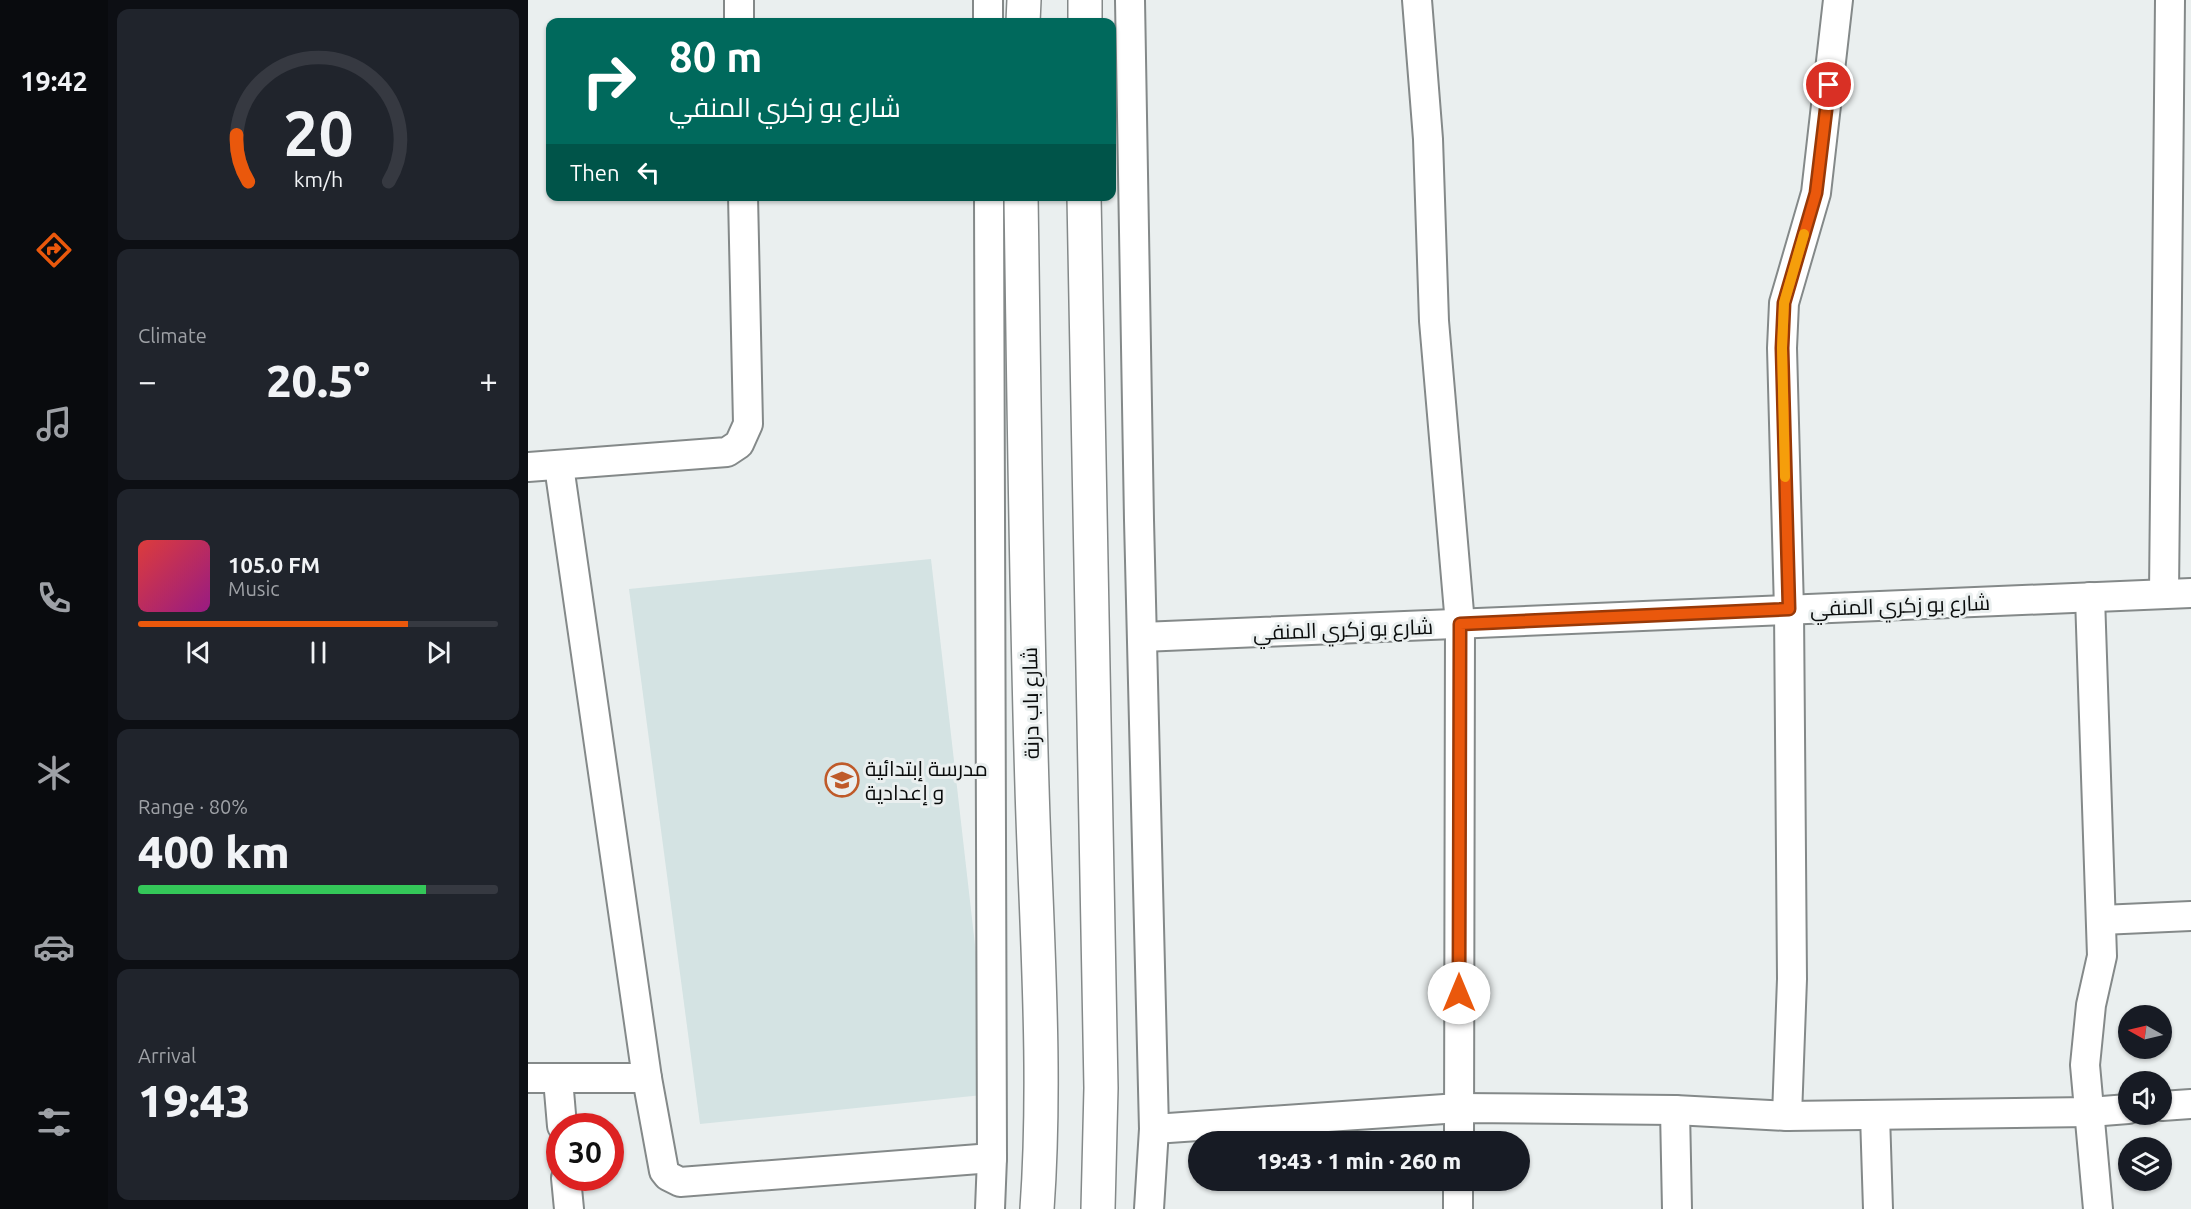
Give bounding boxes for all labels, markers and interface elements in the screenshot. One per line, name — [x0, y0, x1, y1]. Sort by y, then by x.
text: 80 m — [669, 33, 763, 80]
icon: right — [570, 42, 648, 120]
pin — [1803, 59, 1854, 110]
text: 19:42 — [20, 66, 88, 96]
icon: arrive — [1812, 68, 1845, 101]
text: شارع بو زكري المنفي — [669, 92, 901, 122]
text: 20 — [283, 98, 353, 168]
icon: left — [632, 156, 665, 189]
text: Then — [570, 160, 620, 185]
text: km/h — [293, 167, 343, 191]
icon: directions — [33, 229, 75, 271]
text: Climate — [138, 324, 207, 347]
text: 20.5° — [266, 355, 370, 406]
text: − — [138, 362, 157, 399]
text: + — [479, 362, 498, 399]
icon: music — [33, 403, 75, 445]
text: 105.0 FM — [228, 552, 320, 577]
icon: phone — [33, 577, 75, 619]
text: Music — [228, 577, 280, 600]
street label: شارع بو زكري المنفي — [1809, 590, 1991, 625]
street label: شارع بو زكري المنفي — [1252, 614, 1434, 649]
icon: previous — [182, 636, 215, 669]
icon: pause — [302, 636, 335, 669]
icon: next — [422, 636, 455, 669]
street label: شارع باب درنة — [1017, 647, 1046, 759]
icon: climate — [33, 752, 75, 794]
place label: مدرسة إبتدائية و إعدادية — [865, 756, 988, 806]
school or university icon: مدرسة إبتدائية و إعدادية — [824, 762, 860, 798]
text: Range · 80% — [138, 795, 248, 818]
text: 400 km — [138, 826, 290, 877]
icon: car — [33, 926, 75, 968]
position arrow — [1427, 961, 1491, 1025]
north arrow — [2118, 1005, 2172, 1059]
map controls — [2118, 1005, 2172, 1191]
text: Arrival — [138, 1044, 196, 1067]
button: sound — [2118, 1071, 2172, 1125]
text: 19:43 — [138, 1075, 251, 1126]
icon: filters — [33, 1101, 75, 1143]
speed limit sign: 30 — [546, 1113, 624, 1191]
button: layers — [2118, 1137, 2172, 1191]
text: 19:43 · 1 min · 260 m — [1257, 1148, 1461, 1173]

